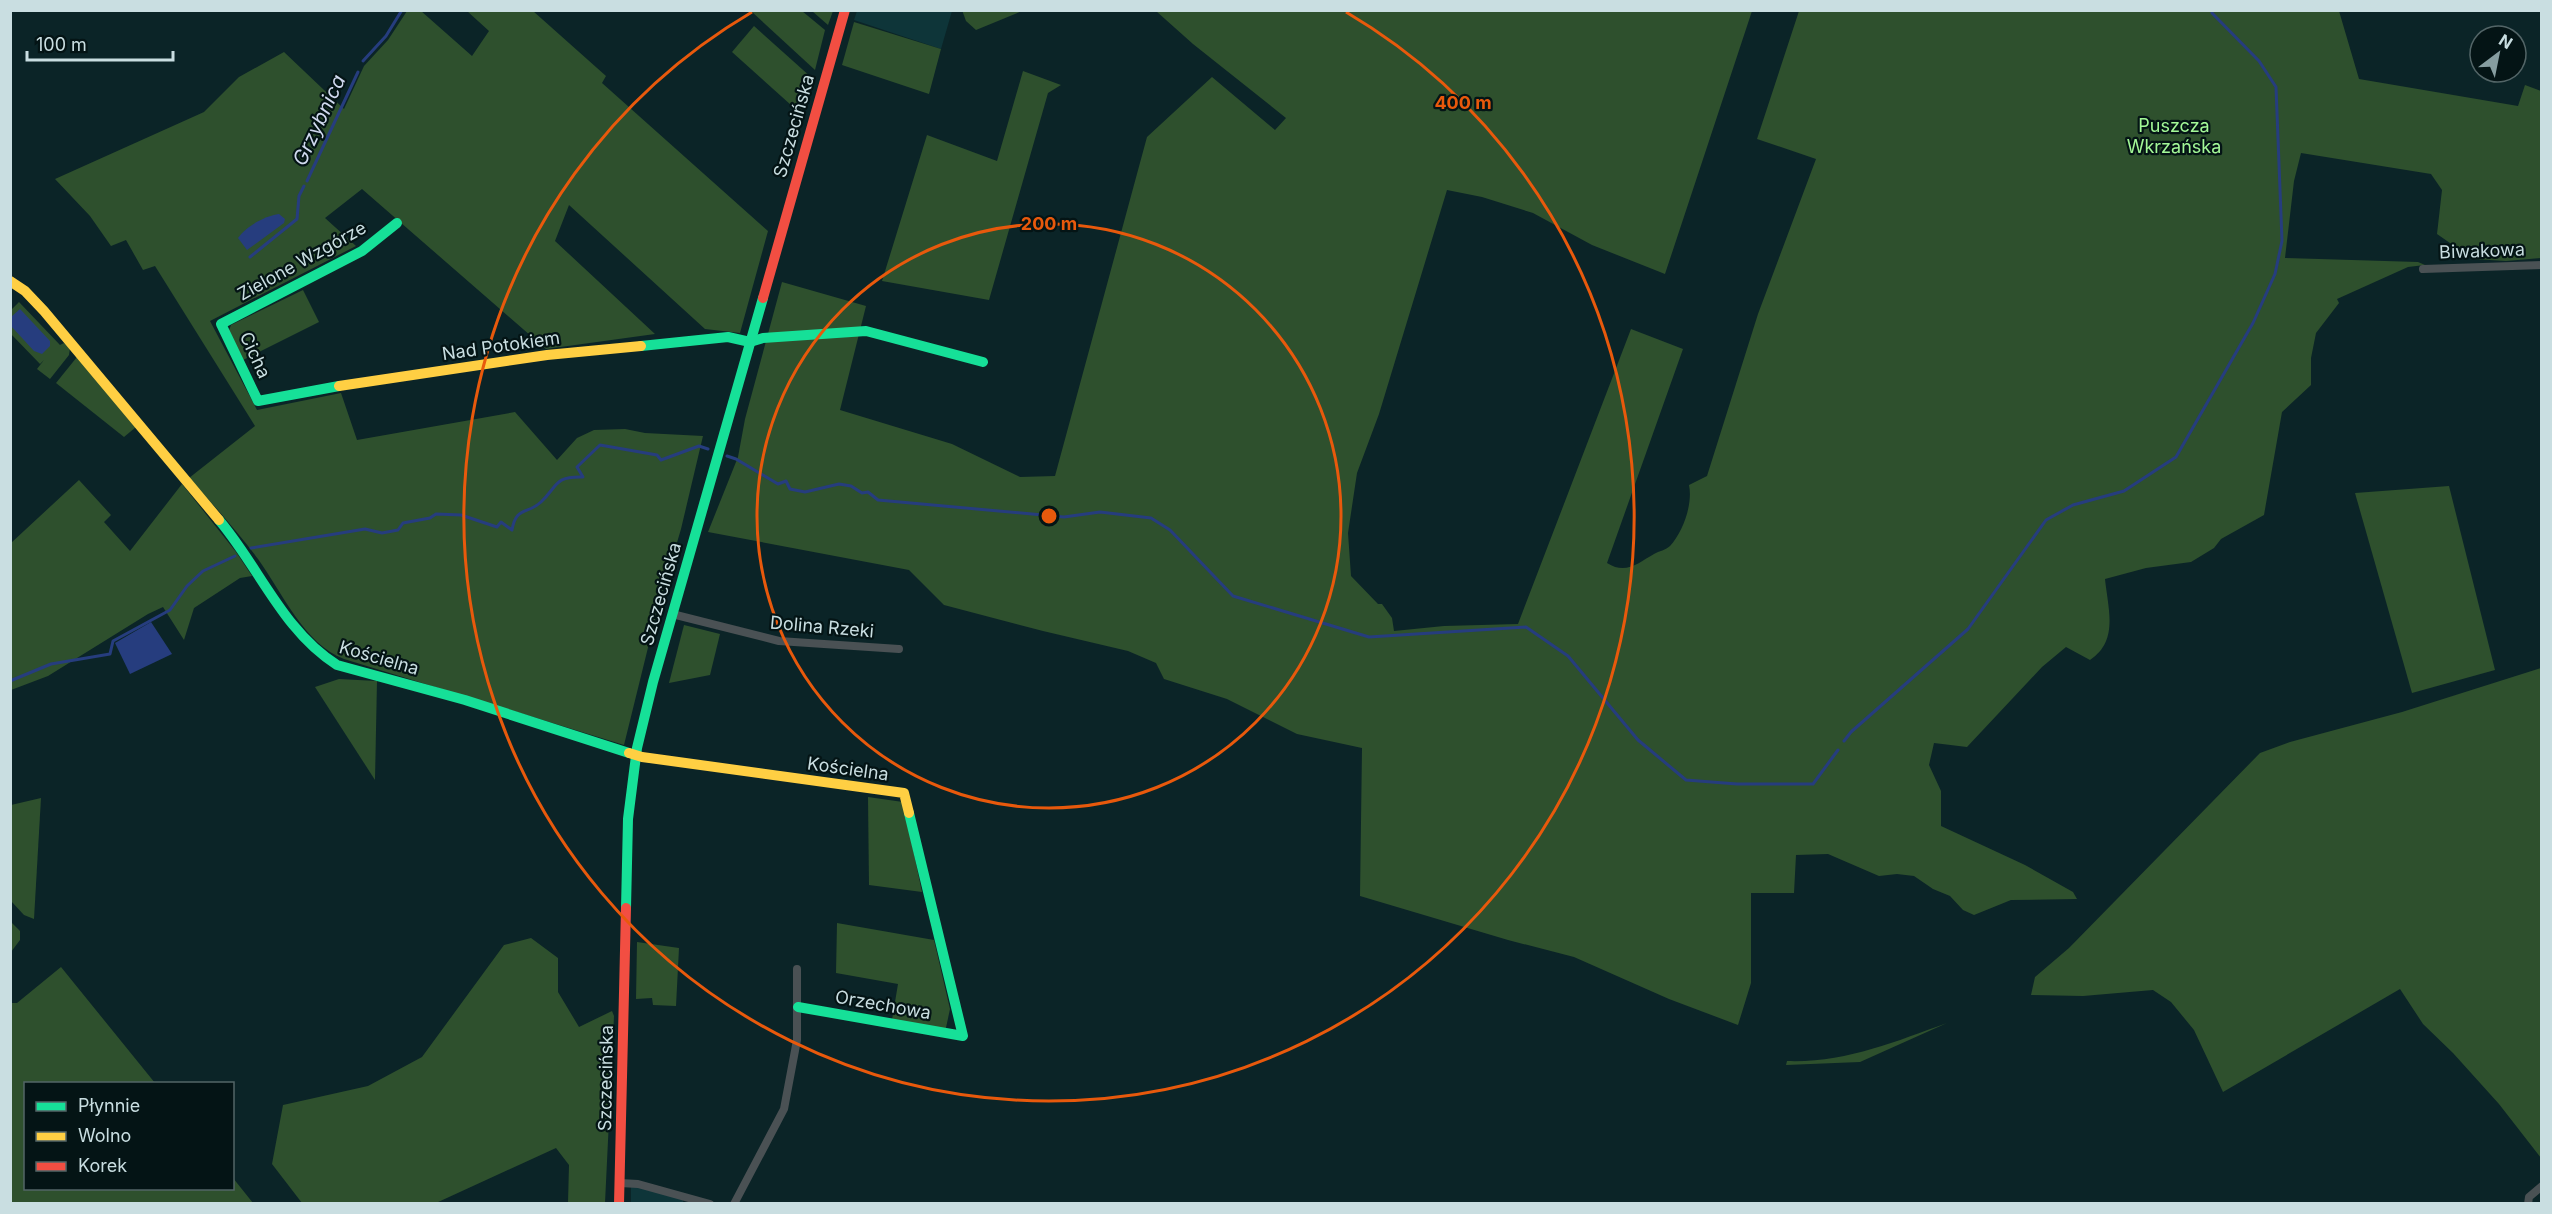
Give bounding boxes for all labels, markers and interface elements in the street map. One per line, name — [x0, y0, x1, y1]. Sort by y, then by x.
scale bar — [27, 24, 172, 62]
north arrow — [2468, 24, 2528, 84]
text: N — [2495, 30, 2516, 53]
text: 100 m — [36, 34, 87, 55]
water label: Grzybnica — [288, 71, 350, 169]
street label: Szczecińska — [769, 72, 818, 180]
text: 400 m — [1434, 92, 1492, 113]
park label: Puszcza Wkrzańska — [2127, 115, 2221, 157]
text: 200 m — [1021, 213, 1077, 234]
street label: Zielone Wzgórze — [234, 217, 370, 305]
street label: Biwakowa — [2439, 239, 2525, 262]
street label: Nad Potokiem — [441, 327, 561, 364]
street label: Cicha — [236, 328, 275, 381]
centre of rings — [1039, 506, 1059, 526]
street label: Szczecińska — [636, 540, 685, 648]
street label: Dolina Rzeki — [769, 611, 875, 642]
street label: Kościelna — [337, 636, 421, 679]
street label: Kościelna — [806, 752, 890, 785]
street label: Orzechowa — [834, 986, 933, 1023]
street label: Szczecińska — [594, 1025, 617, 1131]
legend — [24, 1082, 234, 1190]
text: Płynnie — [78, 1095, 140, 1116]
text: Wolno — [78, 1125, 131, 1146]
text: Korek — [78, 1155, 127, 1176]

